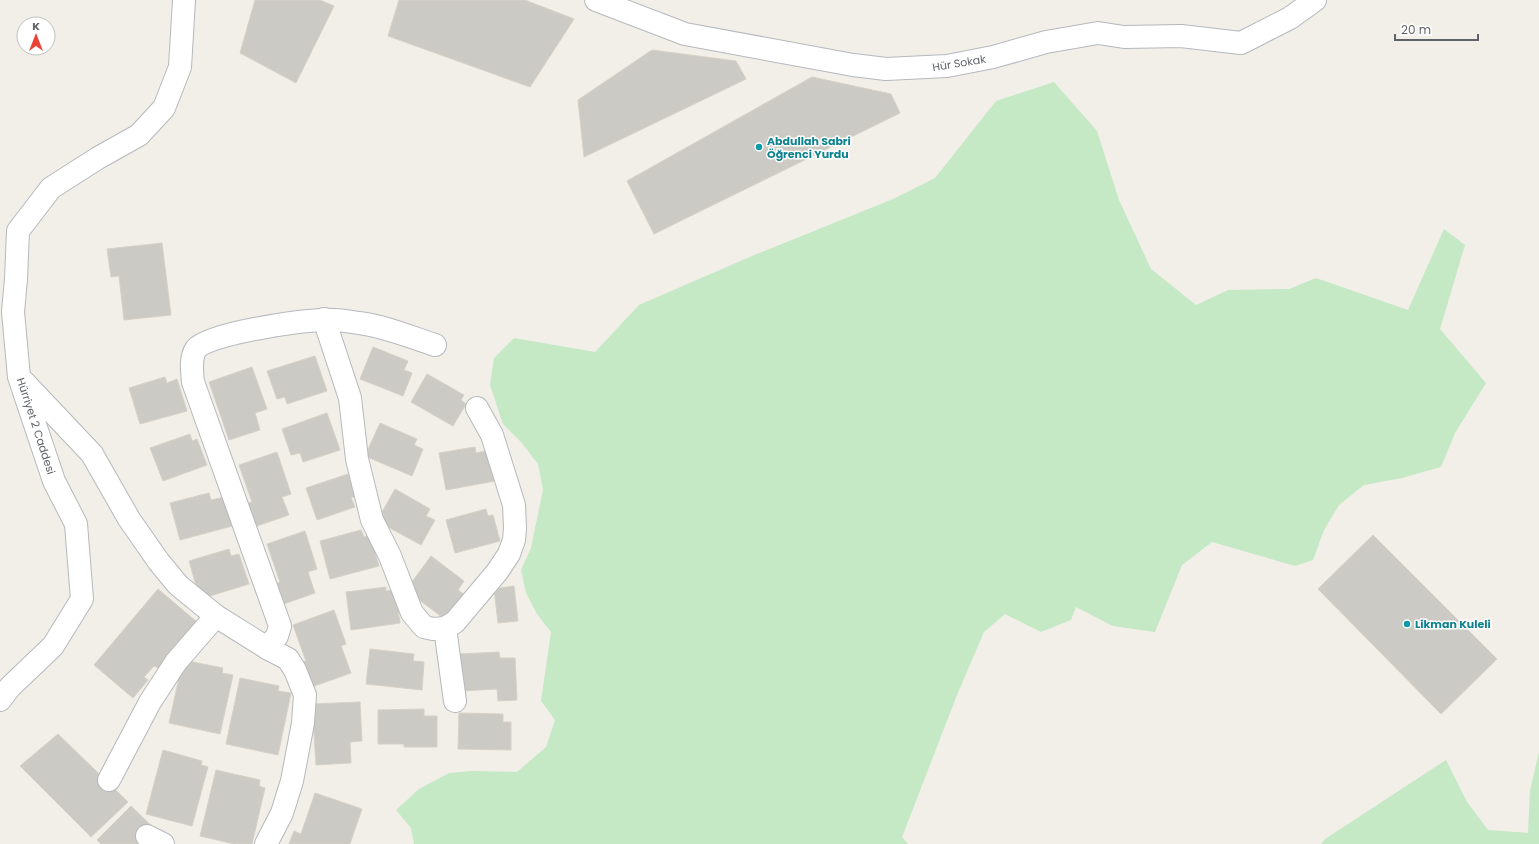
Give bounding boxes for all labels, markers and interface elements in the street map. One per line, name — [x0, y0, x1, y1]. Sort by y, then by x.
north arrow — [16, 16, 56, 56]
scale bar — [1395, 16, 1478, 42]
text: K — [32, 18, 40, 34]
text: 20 m — [1401, 21, 1431, 38]
street label: Hür Sokak — [931, 51, 987, 75]
place label: Abdullah Sabri Öğrenci Yurdu — [767, 133, 851, 162]
marker: Abdullah Sabri Öğrenci Yurdu — [754, 142, 764, 152]
street label: Hürriyet 2 Caddesi — [13, 376, 59, 477]
place label: Likman Kuleli — [1415, 616, 1491, 632]
marker: Likman Kuleli — [1402, 619, 1412, 629]

